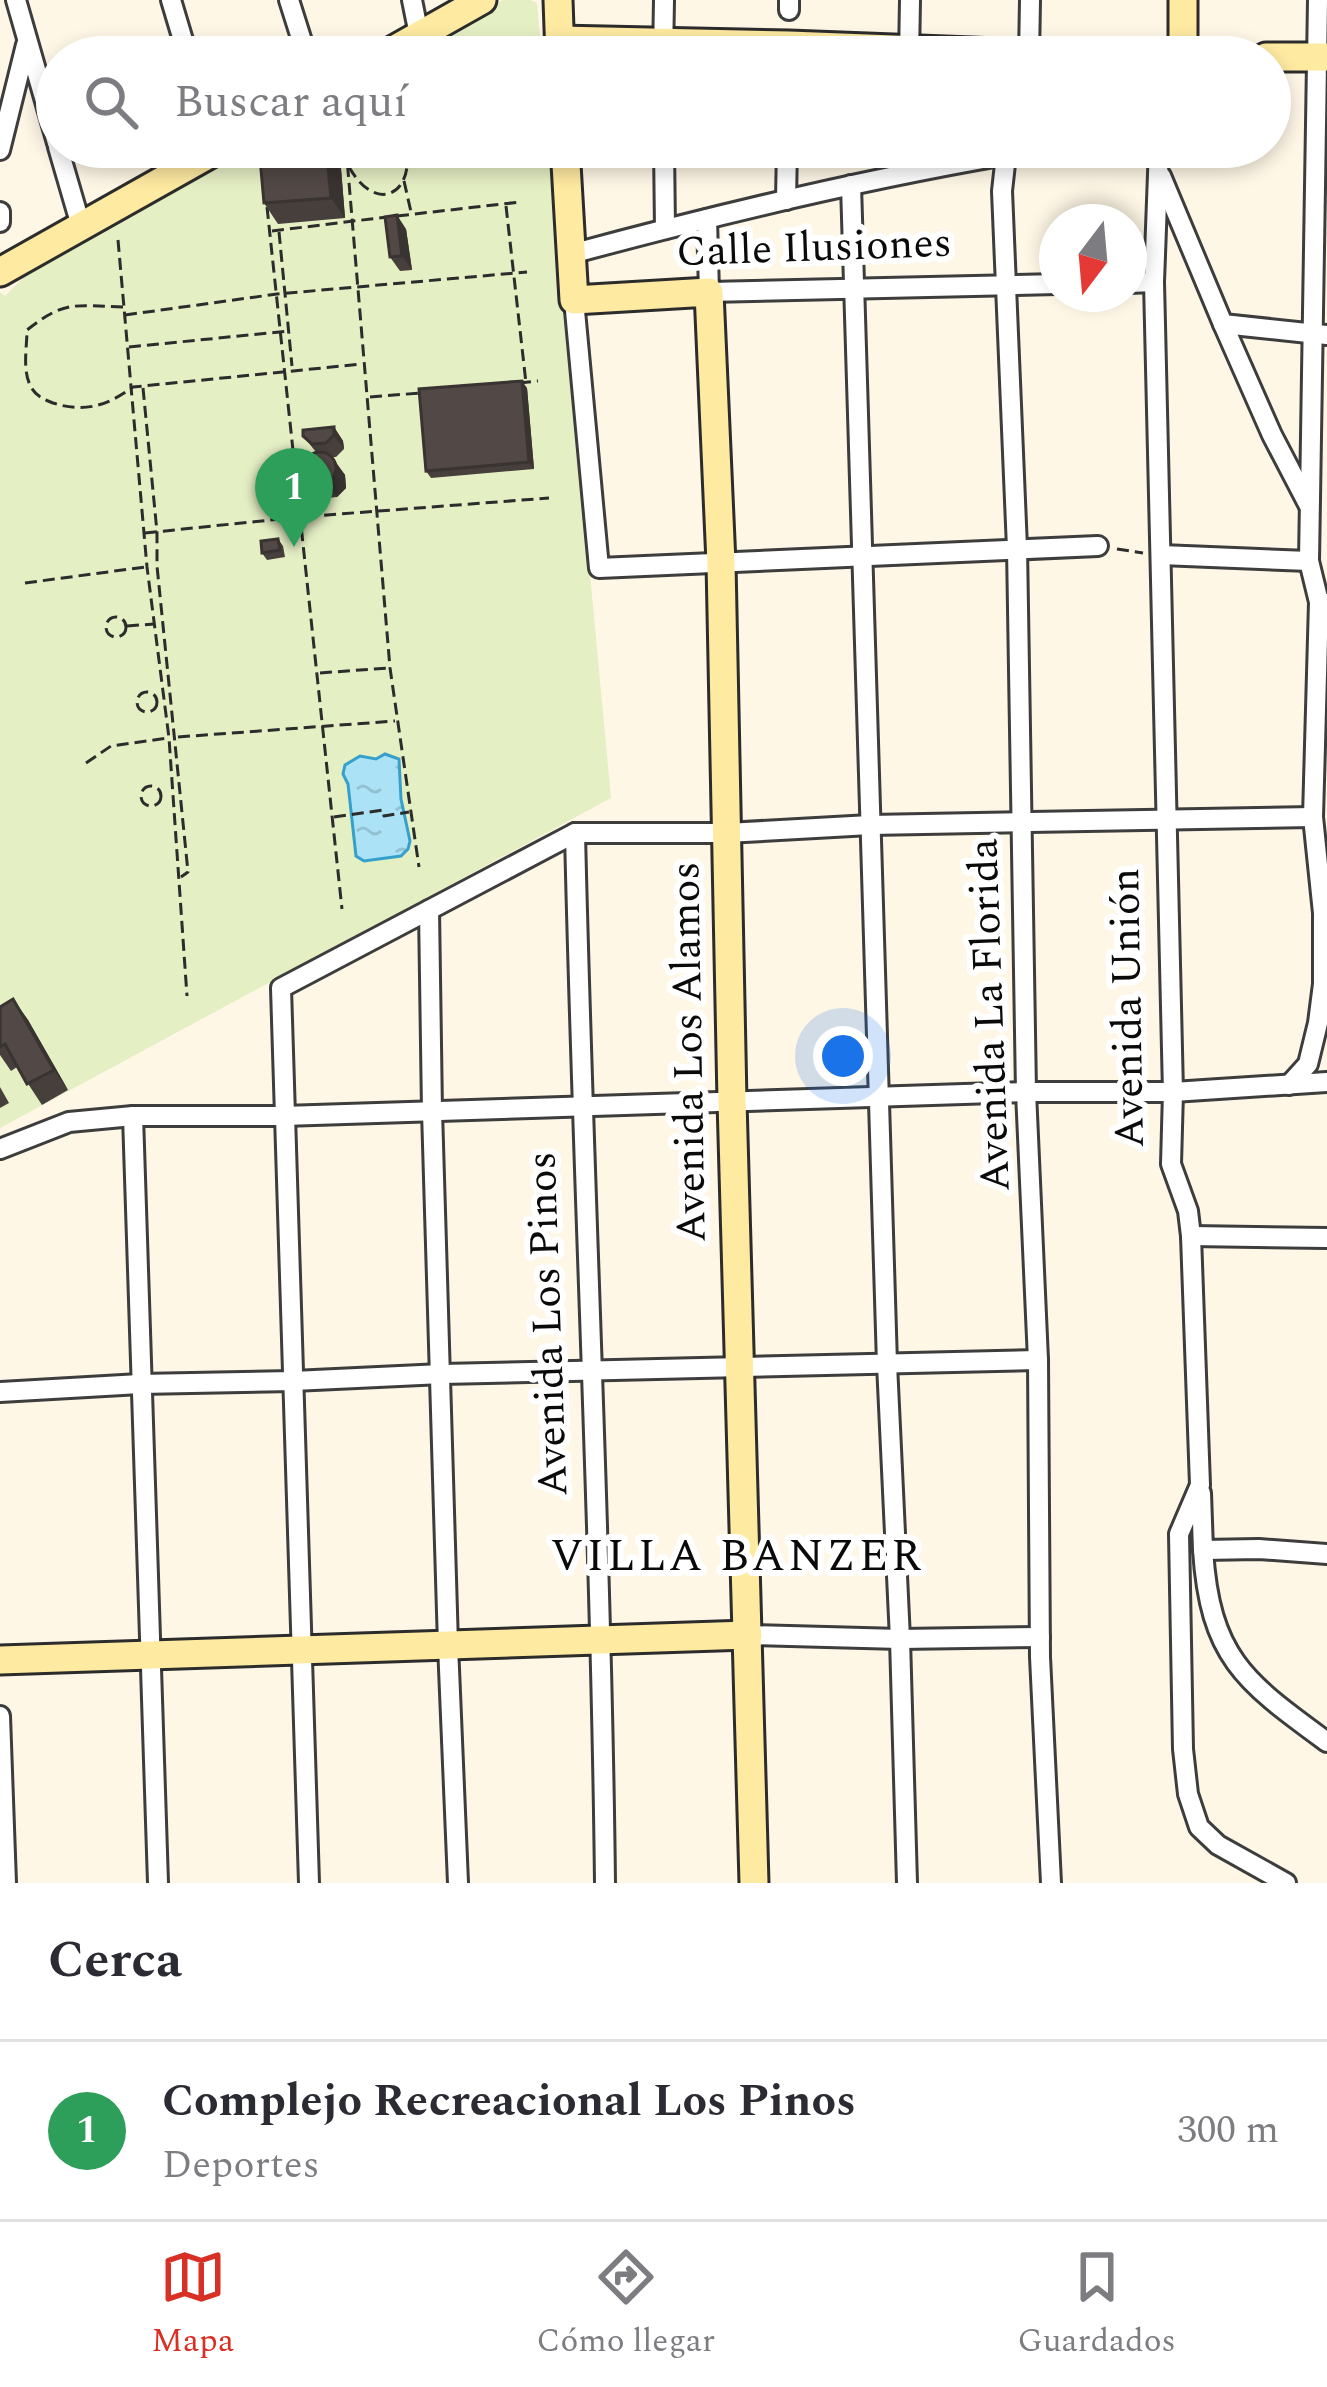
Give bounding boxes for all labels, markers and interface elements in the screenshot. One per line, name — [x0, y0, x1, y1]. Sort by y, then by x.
search box — [36, 36, 1291, 168]
text: Buscar aquí — [174, 68, 407, 137]
icon: search — [78, 69, 144, 135]
north arrow — [1039, 204, 1147, 312]
street label: Calle Ilusiones — [675, 212, 953, 284]
pin: 1 — [255, 448, 333, 547]
street label: Avenida La Florida — [952, 837, 1028, 1193]
street label: Avenida Los Alamos — [654, 861, 724, 1243]
street label: Avenida Unión — [1094, 868, 1162, 1148]
your location — [813, 1026, 873, 1086]
street label: Avenida Los Pinos — [510, 1150, 586, 1498]
district label: VILLA BANZER — [550, 1522, 924, 1591]
text: Cerca — [48, 1922, 182, 2000]
text: Complejo Recreacional Los Pinos — [162, 2067, 856, 2136]
text: 1 — [76, 2101, 98, 2160]
text: 300 m — [1177, 2101, 1279, 2160]
text: Deportes — [162, 2136, 319, 2195]
tab: Mapa — [151, 2244, 234, 2366]
tab: Cómo llegar — [537, 2244, 715, 2366]
tab: Guardados — [1018, 2244, 1176, 2366]

